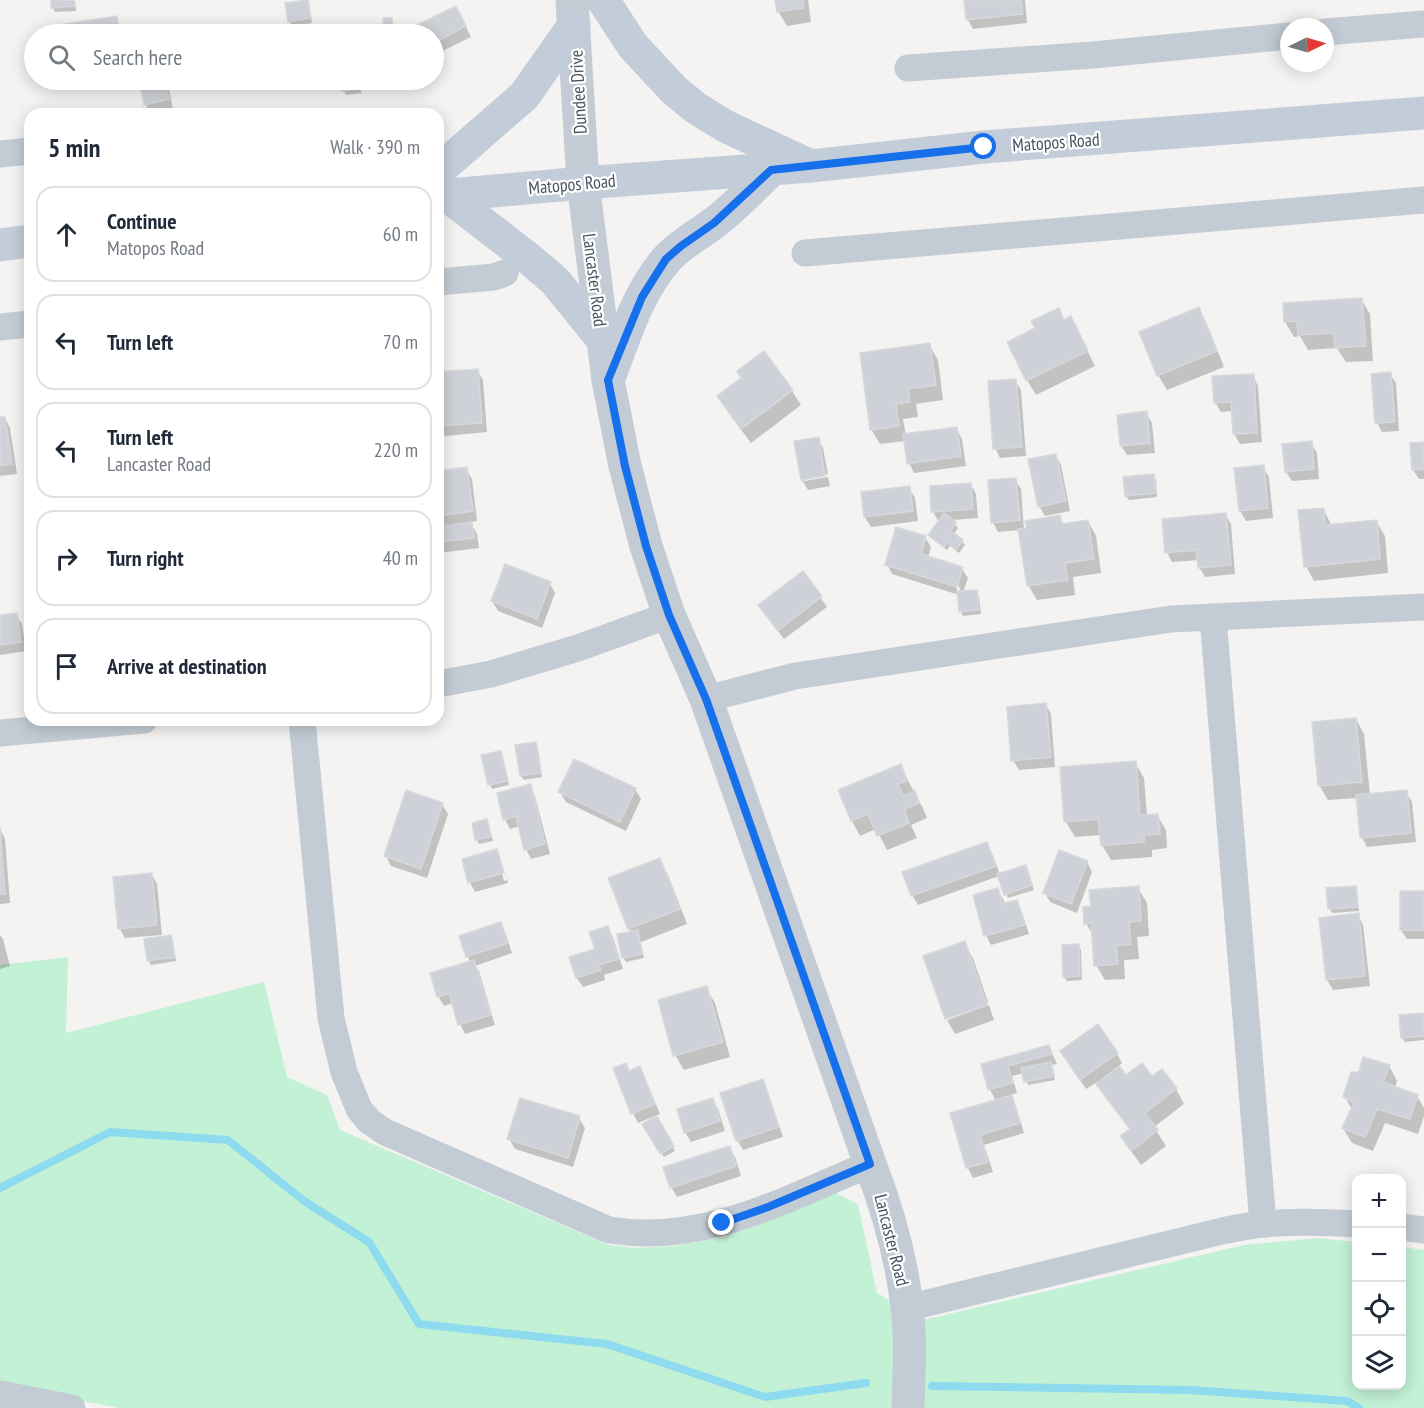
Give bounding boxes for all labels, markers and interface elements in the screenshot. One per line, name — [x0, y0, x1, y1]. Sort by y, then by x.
north arrow — [1280, 18, 1334, 72]
search box — [24, 24, 444, 90]
icon: search — [45, 41, 78, 74]
text: Search here — [93, 43, 182, 71]
street label: Dundee Drive — [564, 49, 592, 135]
street label: Matopos Road — [1012, 127, 1100, 157]
text: 5 min — [48, 131, 101, 164]
route start — [970, 133, 996, 159]
text: Walk · 390 m — [330, 134, 420, 160]
street label: Matopos Road — [527, 169, 617, 199]
text: Continue — [107, 207, 177, 235]
icon: ahead — [50, 218, 83, 251]
text: 60 m — [383, 221, 418, 247]
street label: Lancaster Road — [578, 232, 612, 328]
text: Matopos Road — [107, 235, 204, 261]
icon: left — [50, 326, 83, 359]
text: Turn left — [107, 328, 173, 356]
text: 70 m — [383, 329, 418, 355]
text: Turn left — [107, 423, 173, 451]
icon: left — [50, 434, 83, 467]
text: 220 m — [374, 437, 418, 463]
text: Lancaster Road — [107, 451, 211, 477]
icon: right — [50, 542, 83, 575]
text: Turn right — [107, 544, 184, 572]
text: 40 m — [383, 545, 418, 571]
icon: arrive — [50, 650, 83, 683]
text: Arrive at destination — [107, 652, 267, 680]
map controls — [1352, 1174, 1406, 1390]
button: + — [1352, 1174, 1406, 1228]
street label: Lancaster Road — [870, 1192, 914, 1288]
route end — [708, 1209, 734, 1235]
button: − — [1352, 1228, 1406, 1282]
button: locate — [1352, 1282, 1406, 1336]
button: layers — [1352, 1336, 1406, 1390]

